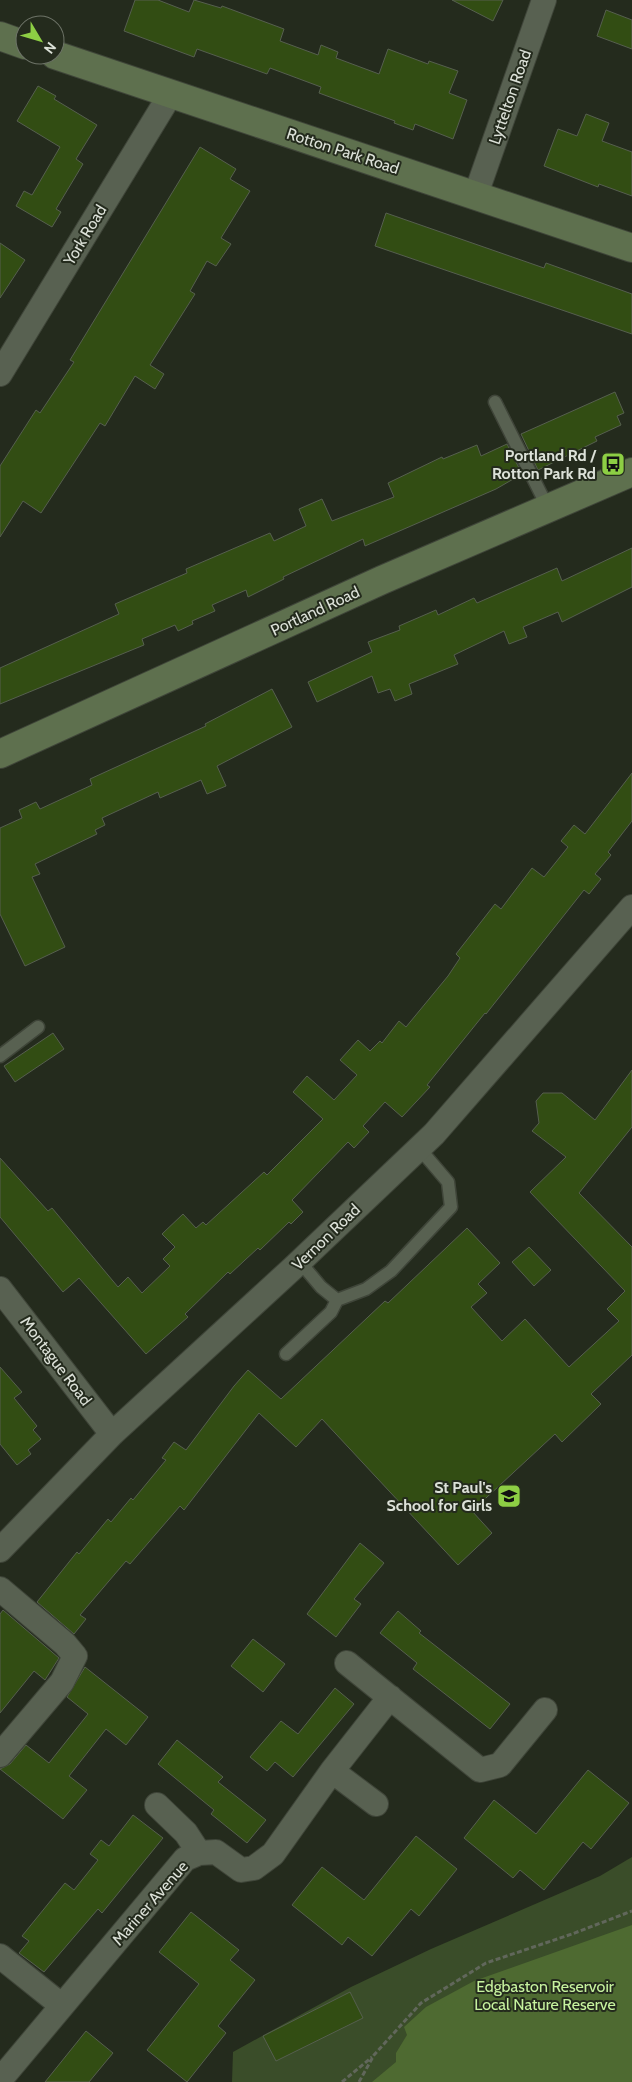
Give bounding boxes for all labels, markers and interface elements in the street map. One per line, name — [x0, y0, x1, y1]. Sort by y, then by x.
north arrow — [15, 15, 65, 65]
text: N — [40, 39, 60, 57]
street label: Lyttelton Road — [485, 47, 535, 147]
street label: Rotton Park Road — [284, 124, 402, 178]
street label: York Road — [59, 201, 110, 269]
place label: Portland Rd / Rotton Park Rd — [492, 446, 597, 483]
bus stop icon: Portland Rd / Rotton Park Rd — [600, 451, 626, 477]
street label: Portland Road — [268, 582, 362, 640]
street label: Vernon Road — [288, 1200, 364, 1274]
street label: Montague Road — [16, 1313, 96, 1409]
place label: St Paul's School for Girls — [387, 1478, 492, 1515]
school or university icon: St Paul's School for Girls — [496, 1483, 522, 1509]
street label: Mariner Avenue — [108, 1857, 192, 1949]
park label: Edgbaston Reservoir Local Nature Reserve — [474, 1977, 616, 2014]

